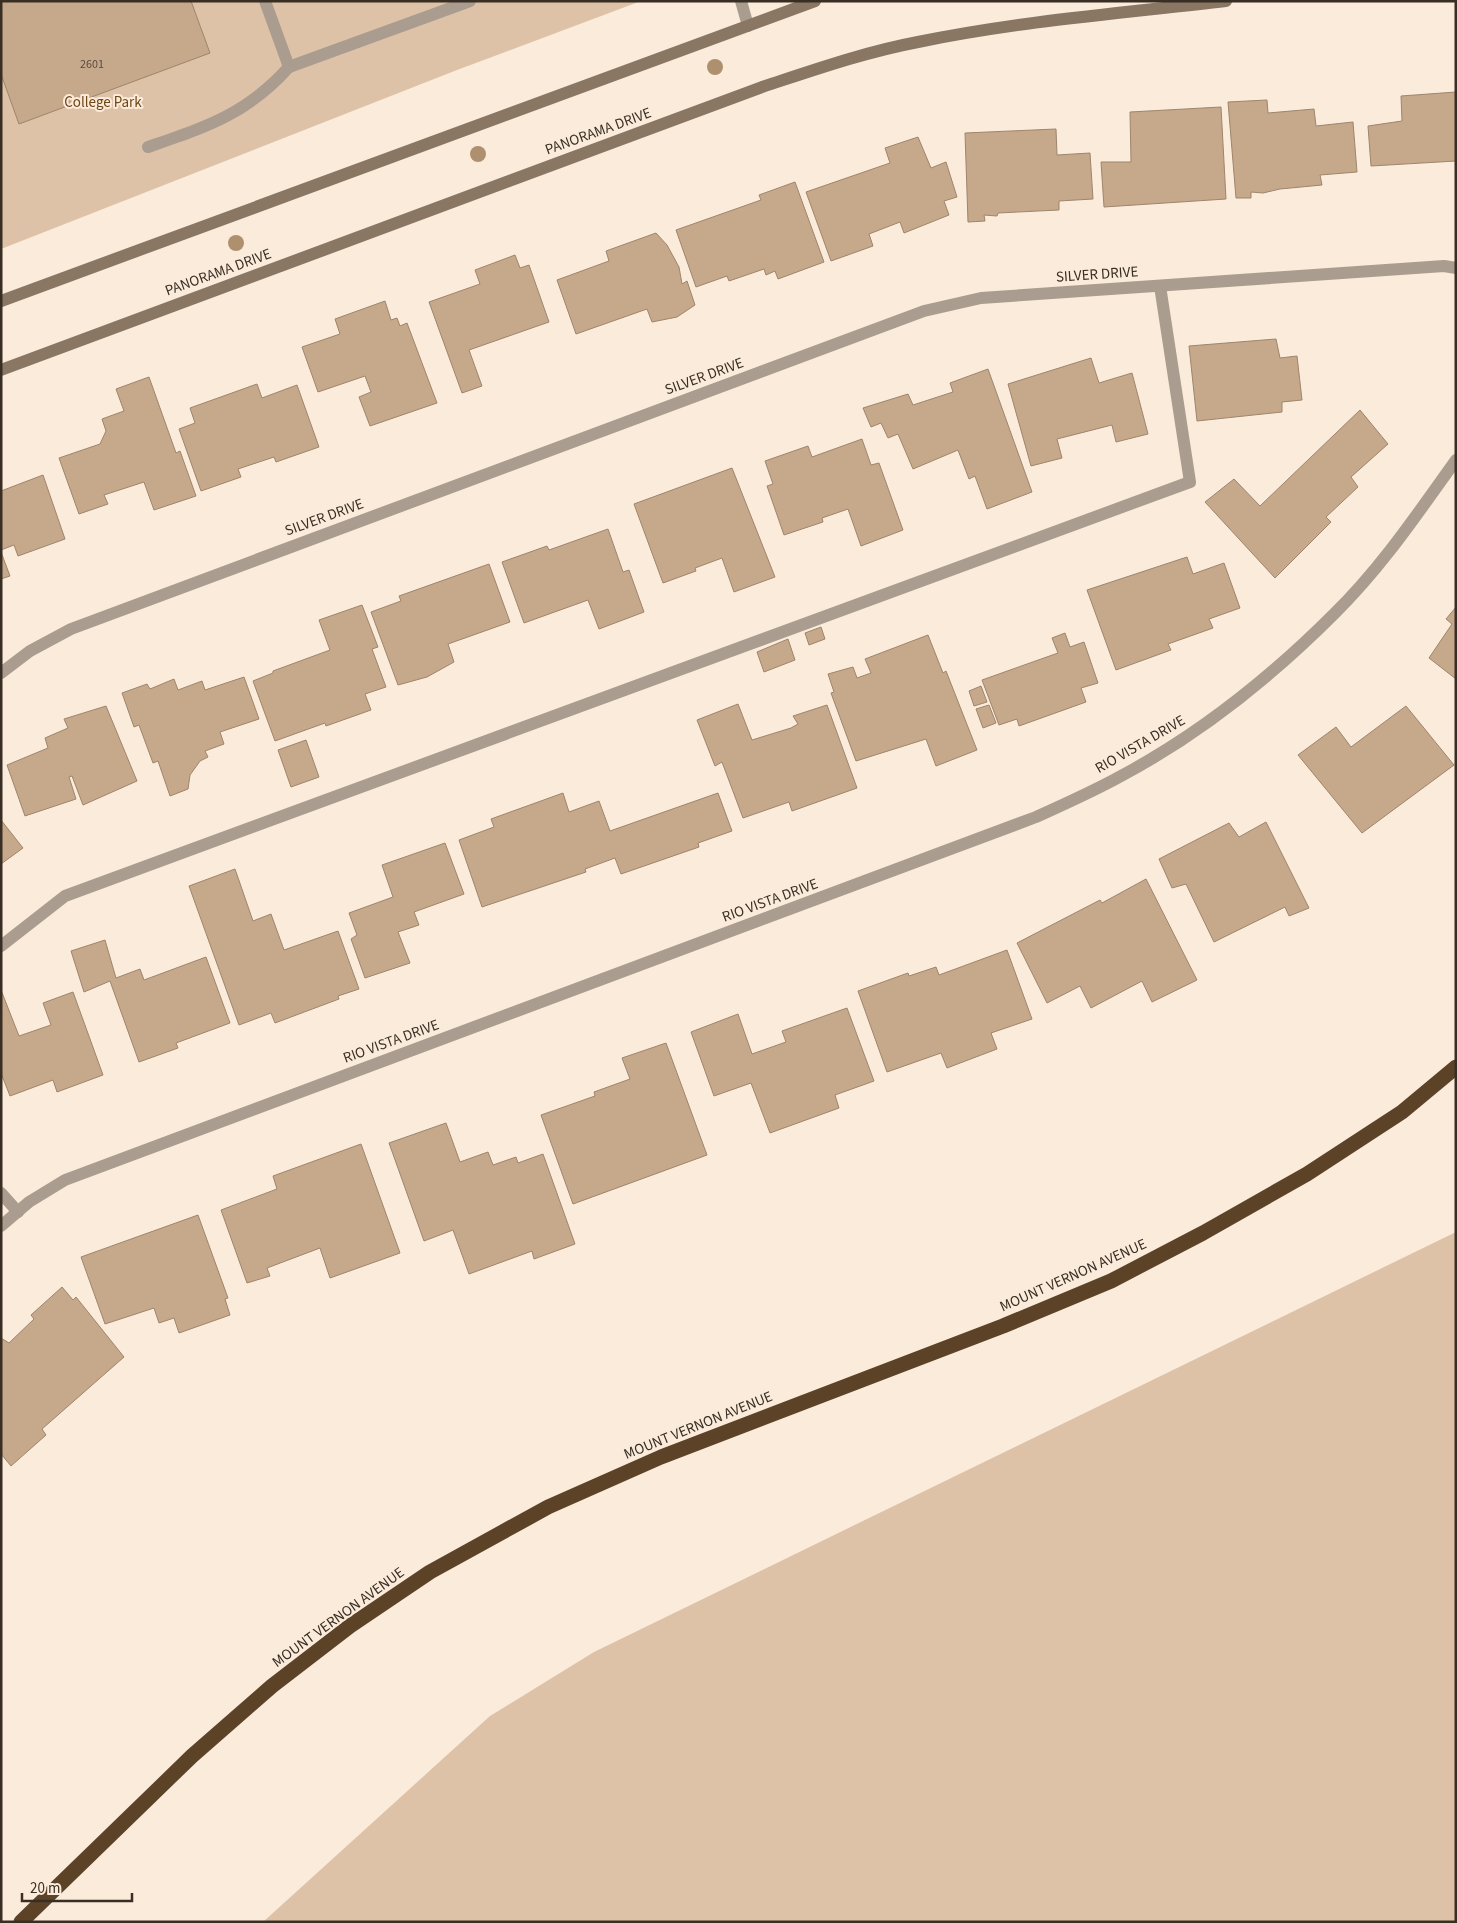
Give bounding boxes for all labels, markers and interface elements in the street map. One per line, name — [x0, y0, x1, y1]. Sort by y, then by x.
house number: 2601 — [80, 56, 104, 73]
park label: College Park — [64, 92, 142, 113]
street label: PANORAMA DRIVE — [542, 102, 654, 160]
street label: PANORAMA DRIVE — [162, 243, 274, 301]
street label: SILVER DRIVE — [1055, 261, 1139, 288]
street label: SILVER DRIVE — [662, 352, 747, 400]
street label: SILVER DRIVE — [282, 493, 367, 541]
street label: RIO VISTA DRIVE — [1091, 710, 1189, 779]
street label: RIO VISTA DRIVE — [719, 873, 821, 928]
street label: RIO VISTA DRIVE — [340, 1014, 442, 1069]
street label: MOUNT VERNON AVENUE — [996, 1234, 1150, 1317]
street label: MOUNT VERNON AVENUE — [621, 1386, 776, 1465]
street label: MOUNT VERNON AVENUE — [268, 1562, 409, 1673]
scale bar — [22, 1870, 132, 1902]
text: 20 m — [30, 1878, 60, 1899]

